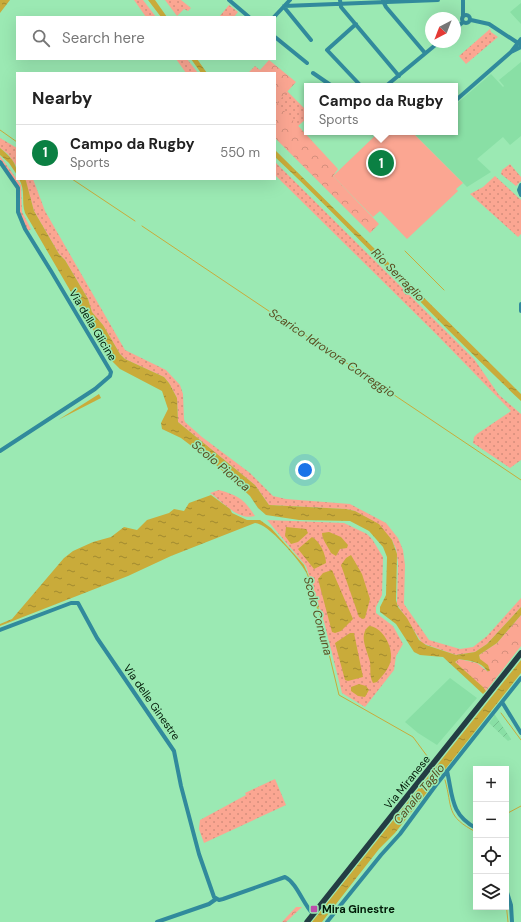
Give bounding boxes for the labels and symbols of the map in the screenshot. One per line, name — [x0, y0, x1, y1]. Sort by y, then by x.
north arrow — [425, 12, 461, 48]
pin: 1 — [368, 148, 394, 178]
water label: Rio Serraglio — [368, 245, 428, 305]
street label: Via della Glicine — [66, 287, 120, 363]
water label: Scarico Idrovora Correggio — [266, 305, 398, 401]
water label: Scolo Pionca — [188, 437, 254, 495]
your location — [295, 460, 315, 480]
water label: Scolo Comuna — [300, 575, 336, 658]
street label: Via delle Ginestre — [121, 661, 183, 743]
street label: Via Miranese — [381, 752, 433, 812]
water label: Canale Taglio — [390, 760, 448, 828]
place label: Mira Ginestre — [322, 902, 395, 916]
marker: Mira Ginestre — [309, 904, 319, 914]

